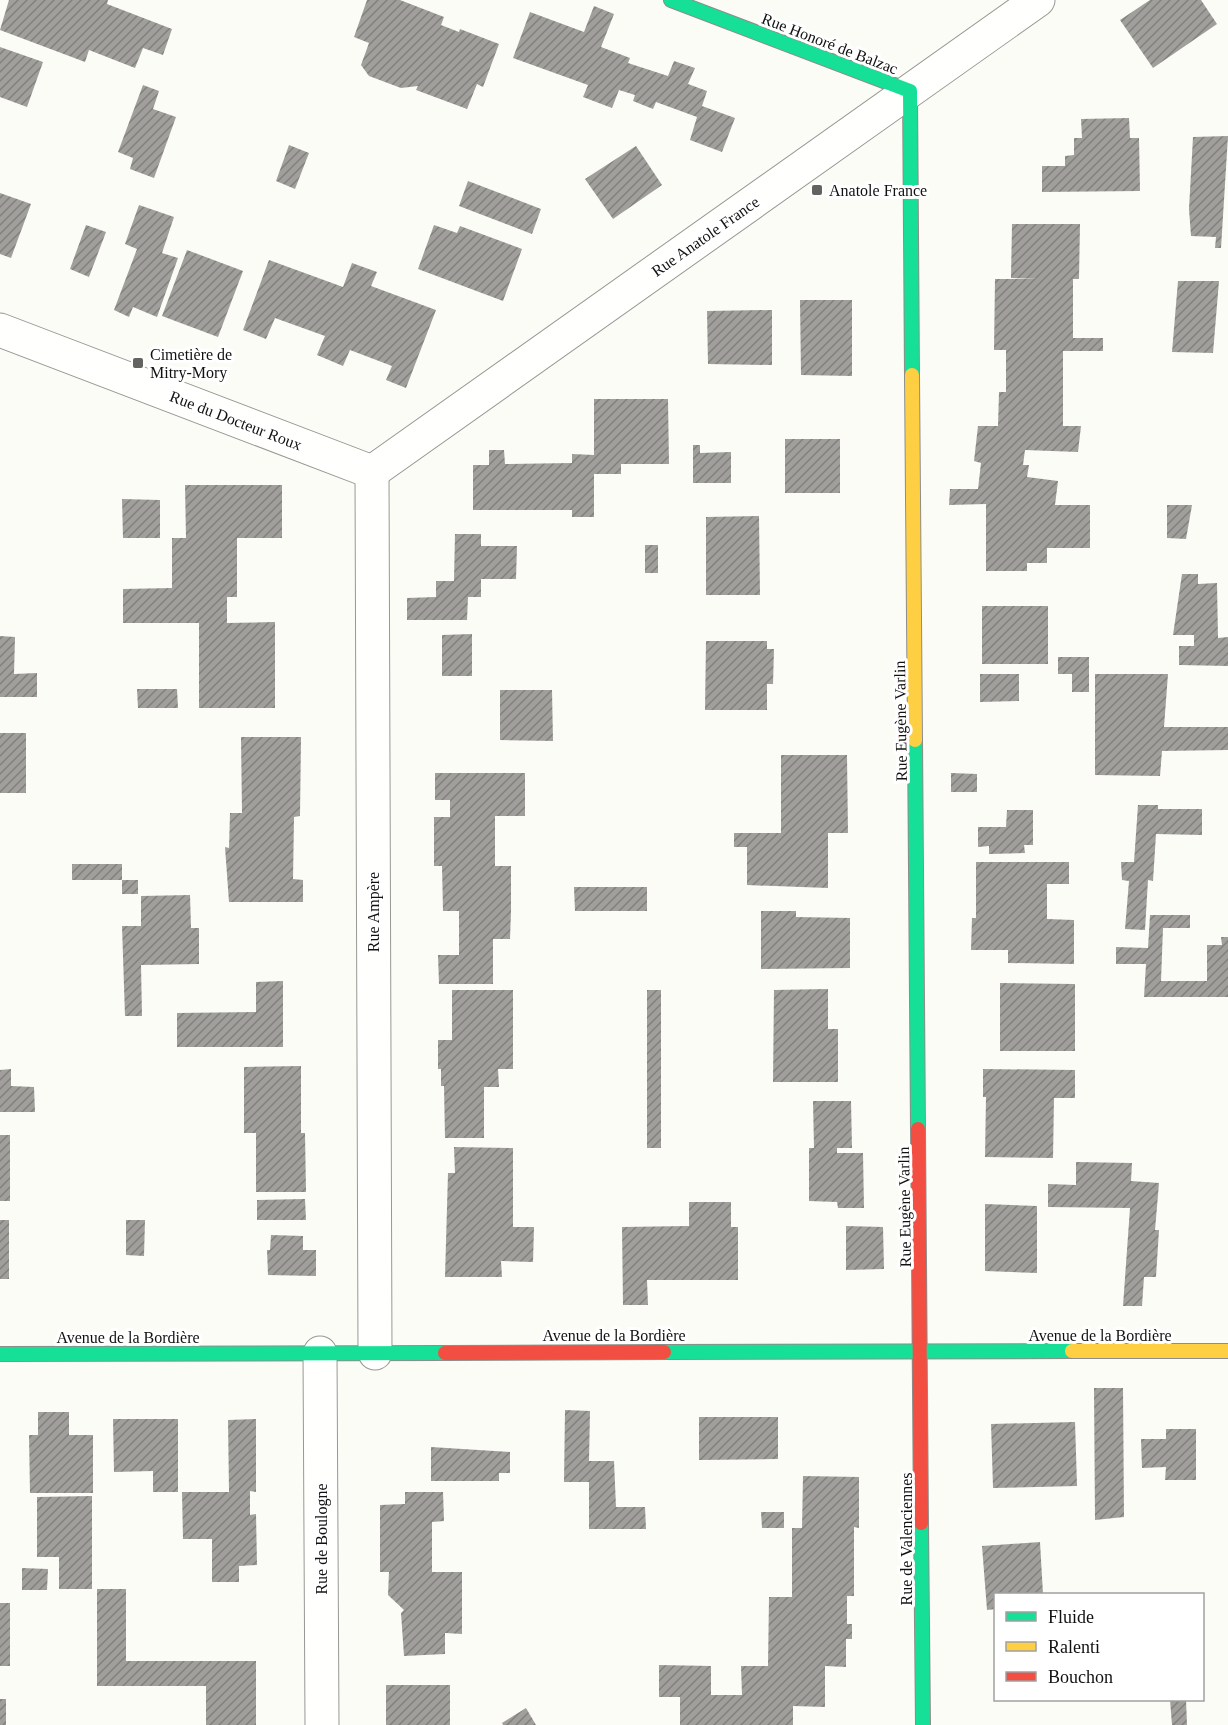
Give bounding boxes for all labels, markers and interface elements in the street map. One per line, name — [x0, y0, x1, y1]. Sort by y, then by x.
street label: Rue Honoré de Balzac — [759, 10, 900, 77]
place label: Anatole France — [829, 182, 927, 199]
marker: Anatole France — [810, 183, 824, 197]
street label: Rue Anatole France — [648, 193, 762, 280]
place label: Cimetière de Mitry-Mory — [150, 346, 232, 382]
marker: Cimetière de Mitry-Mory — [131, 356, 145, 370]
street label: Rue du Docteur Roux — [167, 387, 304, 453]
street label: Rue Eugène Varlin — [891, 661, 911, 781]
street label: Rue Ampère — [365, 872, 383, 952]
street label: Rue Eugène Varlin — [895, 1147, 915, 1267]
street label: Avenue de la Bordière — [542, 1327, 686, 1344]
street label: Avenue de la Bordière — [1028, 1327, 1172, 1344]
street label: Avenue de la Bordière — [56, 1329, 200, 1346]
street label: Rue de Valenciennes — [898, 1473, 915, 1606]
street label: Rue de Boulogne — [313, 1483, 331, 1595]
legend — [994, 1593, 1204, 1701]
text: Fluide — [1048, 1607, 1094, 1627]
text: Ralenti — [1048, 1637, 1100, 1657]
text: Bouchon — [1048, 1667, 1113, 1687]

